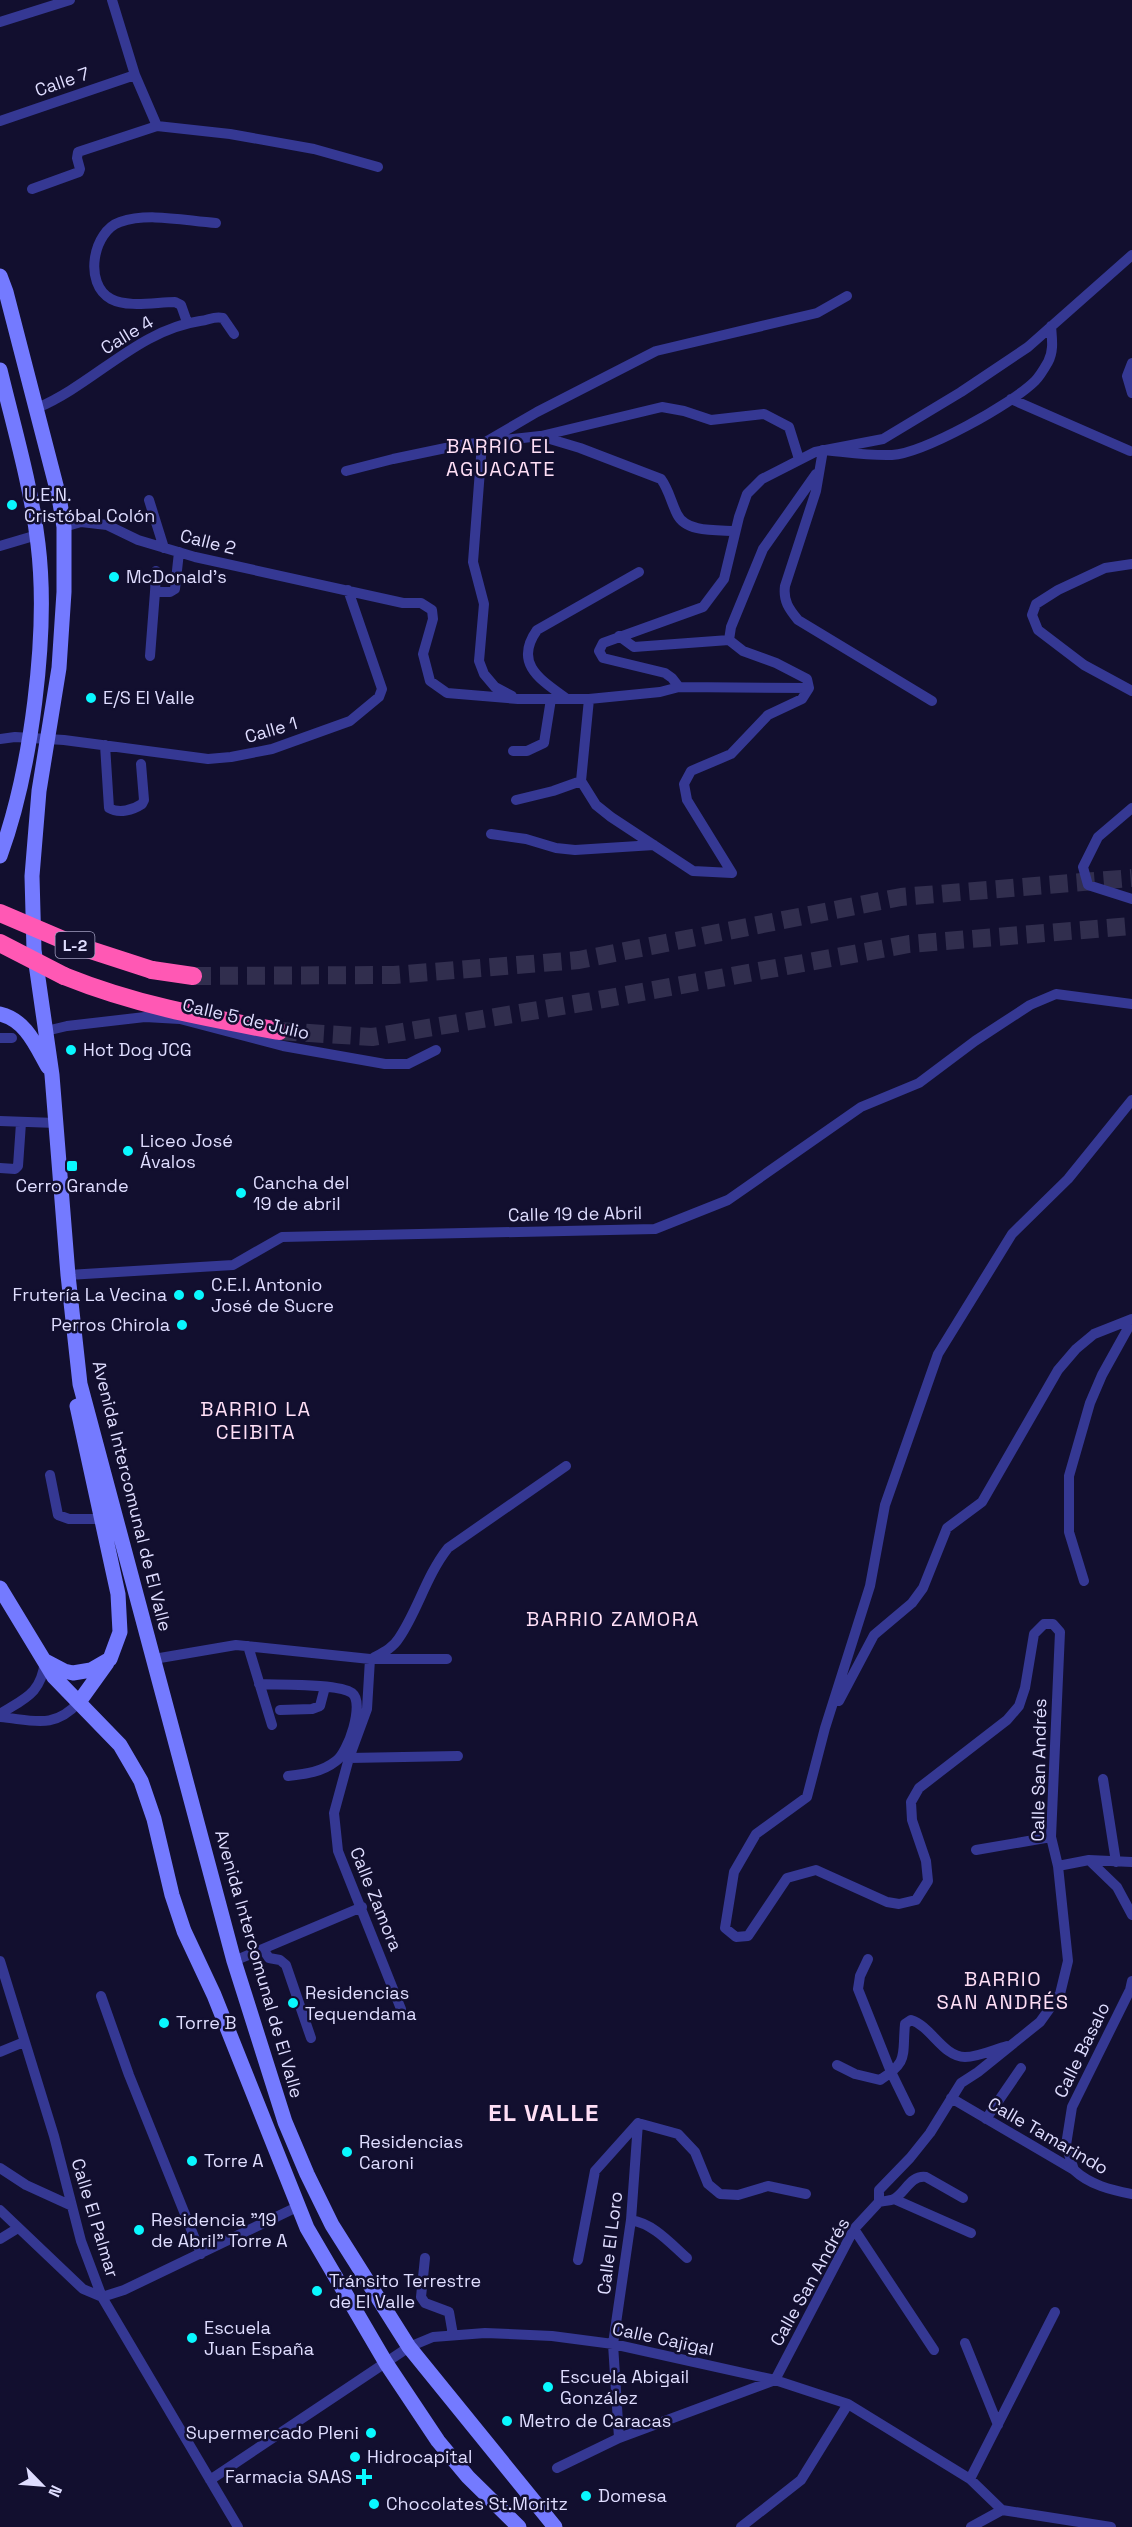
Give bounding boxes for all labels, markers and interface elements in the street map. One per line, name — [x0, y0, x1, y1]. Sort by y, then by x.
street label: Calle 7 — [32, 62, 92, 102]
street label: Calle 4 — [96, 310, 157, 359]
district label: BARRIO EL AGUACATE — [446, 433, 556, 482]
place label: U.E.N. Cristóbal Colón — [24, 483, 155, 527]
marker: U.E.N. Cristóbal Colón — [5, 498, 19, 512]
street label: Calle 2 — [178, 523, 238, 560]
place label: McDonald's — [126, 565, 227, 588]
marker: McDonald's — [107, 570, 121, 584]
place label: E/S El Valle — [103, 686, 195, 709]
marker: E/S El Valle — [84, 691, 98, 705]
street label: Calle 1 — [242, 711, 300, 748]
road number: L-2 — [56, 932, 94, 958]
street label: Calle 5 de Julio — [180, 993, 312, 1044]
place label: Hot Dog JCG — [83, 1038, 192, 1061]
marker: Hot Dog JCG — [64, 1043, 78, 1057]
place label: Liceo José Ávalos — [140, 1129, 233, 1173]
marker: Liceo José Ávalos — [121, 1144, 135, 1158]
marker: Cerro Grande — [65, 1159, 79, 1173]
place label: Cancha del 19 de abril — [253, 1171, 349, 1215]
place label: Cerro Grande — [15, 1174, 129, 1197]
marker: Cancha del 19 de abril — [234, 1186, 248, 1200]
street label: Calle 19 de Abril — [508, 1201, 642, 1226]
place label: C.E.I. Antonio José de Sucre — [211, 1273, 334, 1317]
place label: Frutería La Vecina — [12, 1283, 167, 1306]
marker: Frutería La Vecina — [172, 1288, 186, 1302]
marker: C.E.I. Antonio José de Sucre — [192, 1288, 206, 1302]
place label: Perros Chirola — [51, 1313, 170, 1336]
marker: Perros Chirola — [175, 1318, 189, 1332]
street label: Avenida Intercomunal de El Valle — [88, 1358, 177, 1634]
district label: BARRIO LA CEIBITA — [200, 1396, 312, 1445]
district label: BARRIO ZAMORA — [526, 1606, 700, 1632]
street label: Calle San Andrés — [1026, 1698, 1051, 1842]
street label: Avenida Intercomunal de El Valle — [210, 1827, 309, 2101]
street label: Calle Zamora — [345, 1843, 408, 1954]
district label: BARRIO SAN ANDRÉS — [936, 1966, 1070, 2015]
place label: Residencias Tequendama — [305, 1981, 417, 2025]
marker: Residencias Tequendama — [286, 1996, 300, 2010]
street label: Calle Basalo — [1049, 1998, 1115, 2101]
place label: Torre B — [176, 2011, 236, 2034]
marker: Torre B — [157, 2016, 171, 2030]
street label: Calle Tamarindo — [984, 2092, 1113, 2179]
district label: EL VALLE — [488, 2097, 600, 2128]
place label: Residencias Caroni — [359, 2130, 463, 2174]
marker: Residencias Caroni — [340, 2145, 354, 2159]
place label: Torre A — [204, 2149, 264, 2172]
marker: Torre A — [185, 2154, 199, 2168]
street label: Calle El Palmar — [66, 2156, 125, 2280]
street label: Calle El Loro — [592, 2190, 627, 2296]
place label: Residencia "19 de Abril" Torre A — [151, 2208, 288, 2252]
street label: Calle San Andrés — [765, 2213, 854, 2350]
marker: Residencia "19 de Abril" Torre A — [132, 2223, 146, 2237]
place label: Tránsito Terrestre de El Valle — [329, 2269, 481, 2313]
marker: Tránsito Terrestre de El Valle — [310, 2284, 324, 2298]
place label: Escuela Juan España — [204, 2316, 314, 2360]
street label: Calle Cajigal — [610, 2317, 716, 2360]
marker: Escuela Juan España — [185, 2331, 199, 2345]
place label: Escuela Abigail González — [560, 2365, 689, 2409]
marker: Escuela Abigail González — [541, 2380, 555, 2394]
place label: Metro de Caracas — [519, 2409, 671, 2432]
marker: Metro de Caracas — [500, 2414, 514, 2428]
place label: Supermercado Pleni — [186, 2421, 359, 2444]
marker: Supermercado Pleni — [364, 2426, 378, 2440]
place label: Hidrocapital — [367, 2445, 473, 2468]
marker: Hidrocapital — [348, 2450, 362, 2464]
north arrow — [12, 2455, 72, 2515]
place label: Farmacia SAAS — [225, 2465, 352, 2488]
marker: Farmacia SAAS — [357, 2470, 371, 2484]
text: N — [43, 2482, 67, 2500]
place label: Domesa — [598, 2484, 667, 2507]
marker: Domesa — [579, 2489, 593, 2503]
place label: Chocolates St.Moritz — [386, 2492, 568, 2515]
marker: Chocolates St.Moritz — [367, 2497, 381, 2511]

